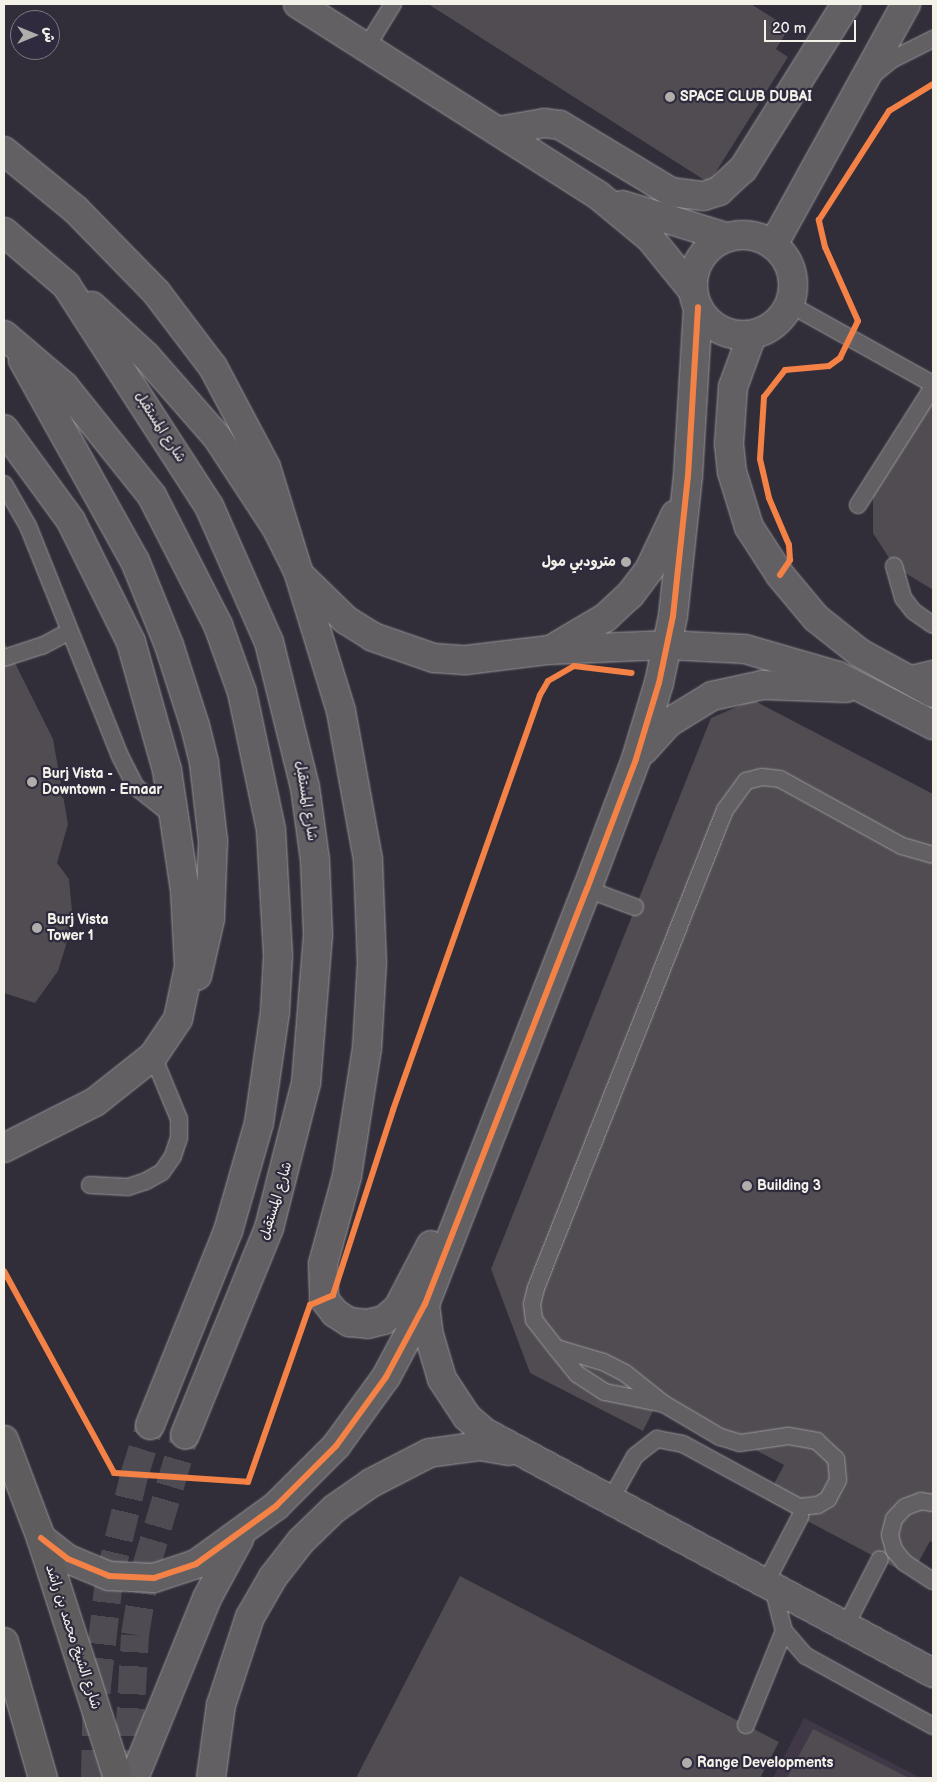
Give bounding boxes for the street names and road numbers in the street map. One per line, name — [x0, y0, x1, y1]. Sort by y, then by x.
street label: شارع المستقبل — [131, 388, 189, 466]
street label: شارع المستقبل — [291, 760, 321, 842]
street label: شارع المستقبل — [256, 1160, 296, 1242]
street label: شارع الشيخ محمد بن راشد — [42, 1562, 104, 1712]

